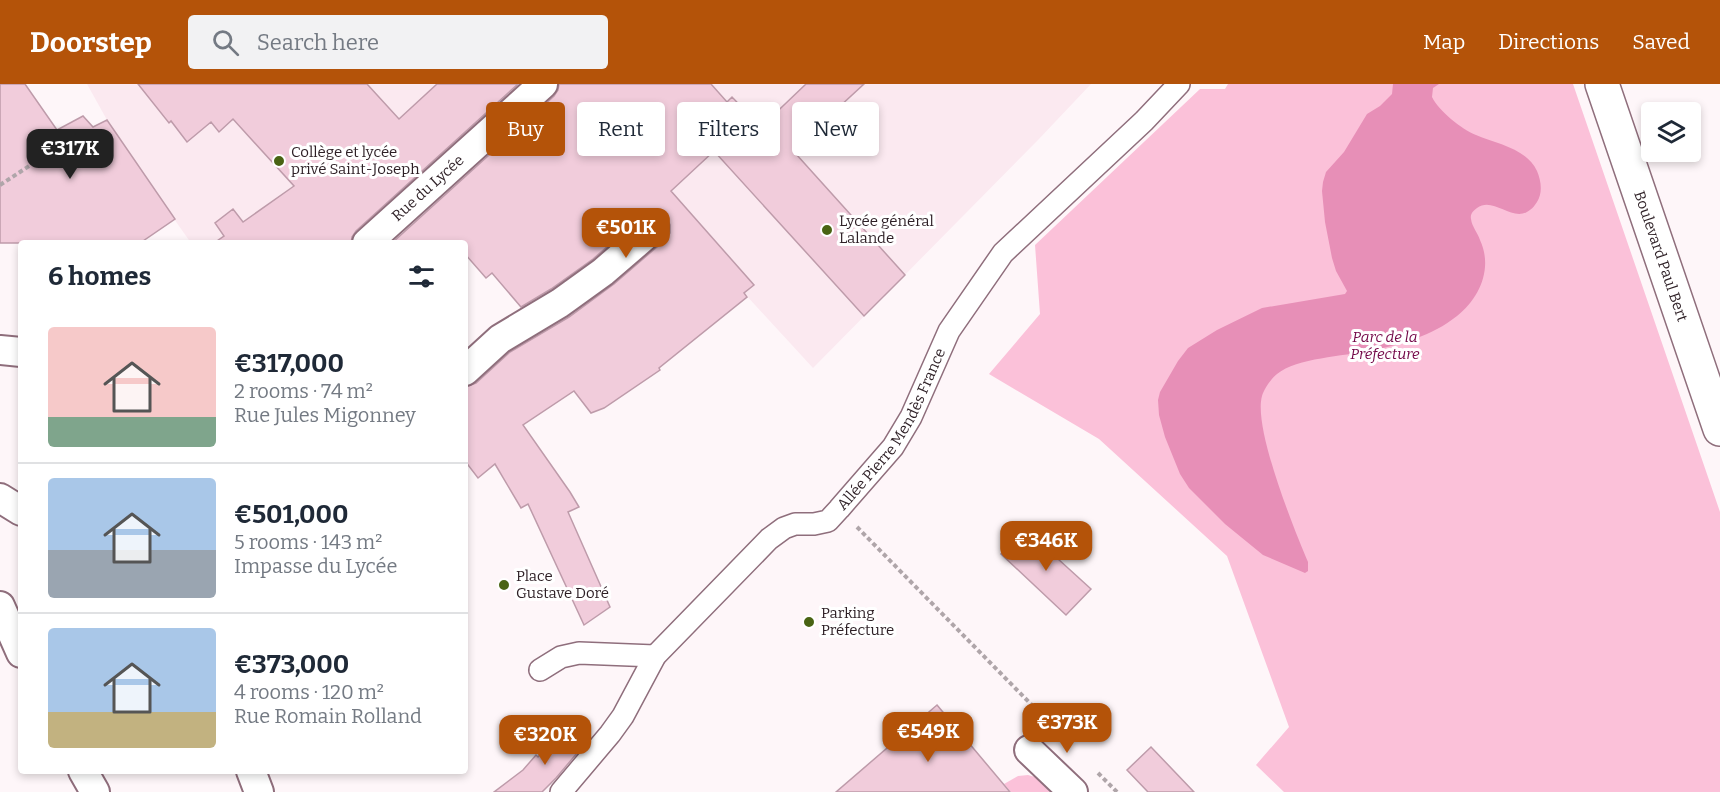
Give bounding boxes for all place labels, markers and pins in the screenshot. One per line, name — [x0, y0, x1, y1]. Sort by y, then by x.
pin: €317K — [28, 129, 112, 180]
place label: Collège et lycée privé Saint-Joseph — [291, 143, 420, 178]
marker: Collège et lycée privé Saint-Joseph — [272, 154, 286, 168]
pin: €501K — [584, 208, 668, 259]
place label: Lycée général Lalande — [839, 212, 934, 247]
marker: Lycée général Lalande — [820, 223, 834, 237]
pin: €346K — [1004, 521, 1088, 572]
place label: Place Gustave Doré — [516, 567, 609, 602]
marker: Place Gustave Doré — [497, 578, 511, 592]
place label: Parking Préfecture — [821, 604, 894, 639]
marker: Parking Préfecture — [802, 615, 816, 629]
pin: €373K — [1025, 703, 1109, 754]
pin: €549K — [886, 712, 970, 763]
pin: €320K — [503, 715, 587, 766]

